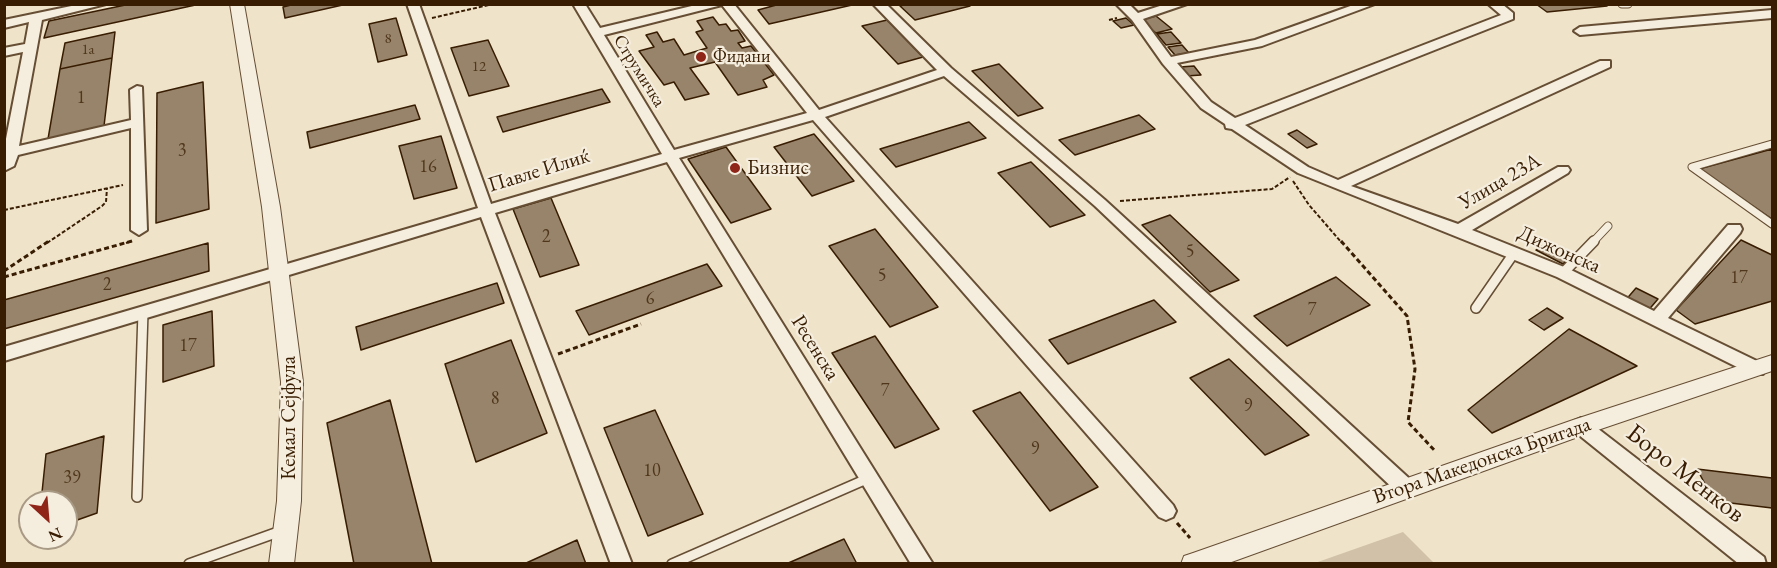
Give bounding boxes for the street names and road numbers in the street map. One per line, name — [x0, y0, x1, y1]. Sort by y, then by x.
street label: Струмичка — [608, 31, 670, 111]
street label: Павле Илиќ — [485, 144, 593, 198]
street label: Улица 23А — [1454, 148, 1546, 216]
street label: Дижонска — [1514, 221, 1604, 279]
street label: Ресенска — [785, 311, 845, 385]
street label: Кемал Сејфула — [276, 356, 302, 480]
street label: Втора Македонска Бригада — [1370, 412, 1594, 510]
street label: Боро Менков — [1619, 418, 1751, 530]

